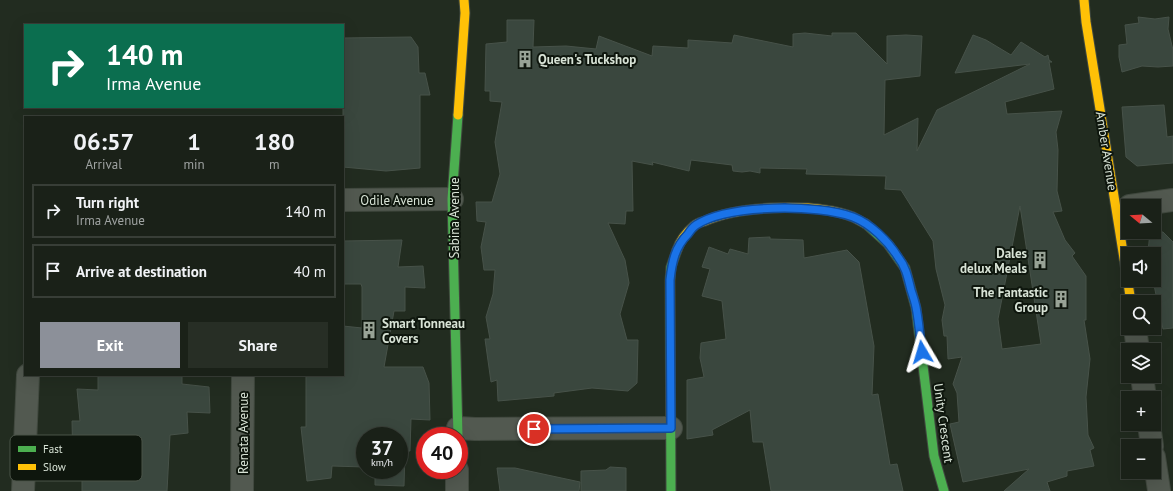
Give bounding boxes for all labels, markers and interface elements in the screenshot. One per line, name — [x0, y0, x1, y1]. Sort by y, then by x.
text: 140 m — [106, 36, 183, 73]
icon: right — [40, 40, 92, 92]
building icon: Queen's Tuckshop — [515, 49, 535, 69]
place label: Queen's Tuckshop — [538, 51, 636, 68]
text: Irma Avenue — [106, 72, 201, 95]
street label: Amber Avenue — [1092, 110, 1121, 192]
text: 06:57 — [73, 126, 134, 157]
text: 1 — [187, 126, 201, 157]
text: 180 — [254, 126, 295, 157]
text: Arrival — [86, 156, 122, 173]
text: min — [183, 156, 205, 173]
text: m — [269, 156, 280, 173]
street label: Sabina Avenue — [446, 177, 463, 259]
street label: Odile Avenue — [360, 192, 434, 209]
text: Turn right — [76, 193, 139, 212]
north arrow — [1121, 199, 1161, 239]
map controls — [1121, 199, 1161, 479]
icon: right — [42, 200, 64, 222]
text: 140 m — [285, 202, 326, 221]
text: Irma Avenue — [76, 212, 145, 229]
place label: Dales delux Meals — [960, 245, 1028, 277]
button: sound — [1121, 247, 1161, 287]
building icon: Dales delux Meals — [1030, 250, 1050, 270]
icon: arrive — [42, 260, 64, 282]
text: Arrive at destination — [76, 262, 207, 281]
text: 40 m — [293, 262, 326, 281]
place label: The Fantastic Group — [973, 284, 1048, 316]
building icon: The Fantastic Group — [1051, 289, 1071, 309]
button: search — [1121, 295, 1161, 335]
place label: Smart Tonneau Covers — [382, 315, 465, 347]
building icon: Smart Tonneau Covers — [359, 320, 379, 340]
button: Exit — [40, 322, 180, 368]
button: Share — [188, 322, 328, 368]
position arrow — [901, 331, 943, 373]
button: layers — [1121, 343, 1161, 383]
street label: Unity Crescent — [930, 382, 958, 464]
button: + — [1121, 391, 1161, 431]
street label: Renata Avenue — [235, 392, 252, 474]
pin — [517, 412, 551, 446]
icon: arrive — [523, 418, 545, 440]
speed limit sign: 40 — [416, 427, 468, 479]
legend — [10, 435, 142, 481]
text: 37 — [371, 435, 393, 461]
button: − — [1121, 439, 1161, 479]
text: Fast — [43, 442, 63, 456]
text: km/h — [371, 456, 393, 469]
text: Slow — [43, 460, 66, 474]

